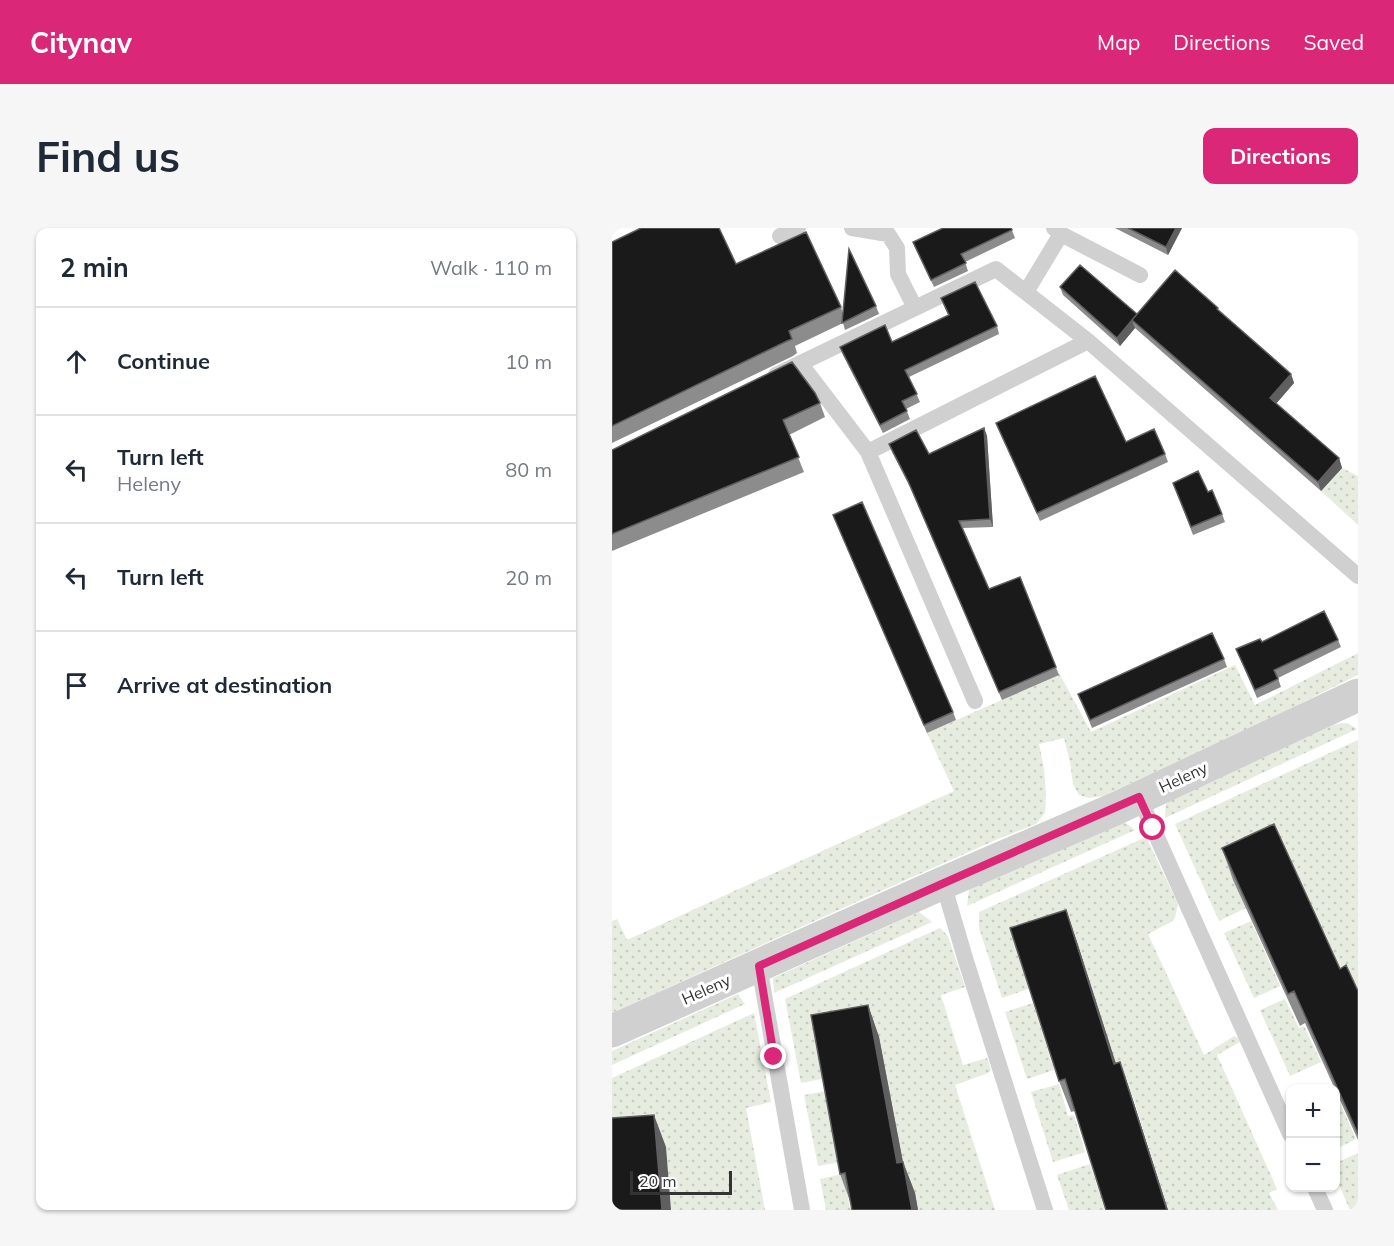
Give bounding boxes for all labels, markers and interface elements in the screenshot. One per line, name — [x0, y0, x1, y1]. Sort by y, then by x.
text: Citynav — [30, 25, 132, 60]
text: Map — [1097, 29, 1140, 55]
text: Directions — [1173, 29, 1270, 55]
text: Saved — [1303, 29, 1364, 55]
button: Directions — [1203, 128, 1358, 184]
text: Find us — [36, 130, 180, 183]
text: 2 min — [60, 251, 129, 284]
text: Walk · 110 m — [430, 255, 552, 280]
icon: ahead — [60, 345, 93, 378]
text: Continue — [117, 347, 210, 375]
text: 10 m — [505, 349, 552, 374]
text: Turn left — [117, 443, 204, 471]
icon: left — [60, 453, 93, 486]
text: 80 m — [505, 457, 552, 482]
text: Heleny — [117, 471, 181, 496]
icon: left — [60, 561, 93, 594]
text: Turn left — [117, 563, 204, 591]
text: 20 m — [505, 565, 552, 590]
icon: arrive — [60, 669, 93, 702]
text: Arrive at destination — [117, 671, 332, 699]
street label: Heleny — [1156, 757, 1211, 797]
route start — [1139, 814, 1165, 840]
street label: Heleny — [679, 969, 734, 1009]
route end — [760, 1043, 786, 1069]
map controls — [1286, 1084, 1340, 1192]
button: + — [1286, 1084, 1340, 1138]
button: − — [1286, 1138, 1340, 1192]
scale bar — [630, 1168, 732, 1196]
text: 20 m — [639, 1171, 676, 1191]

